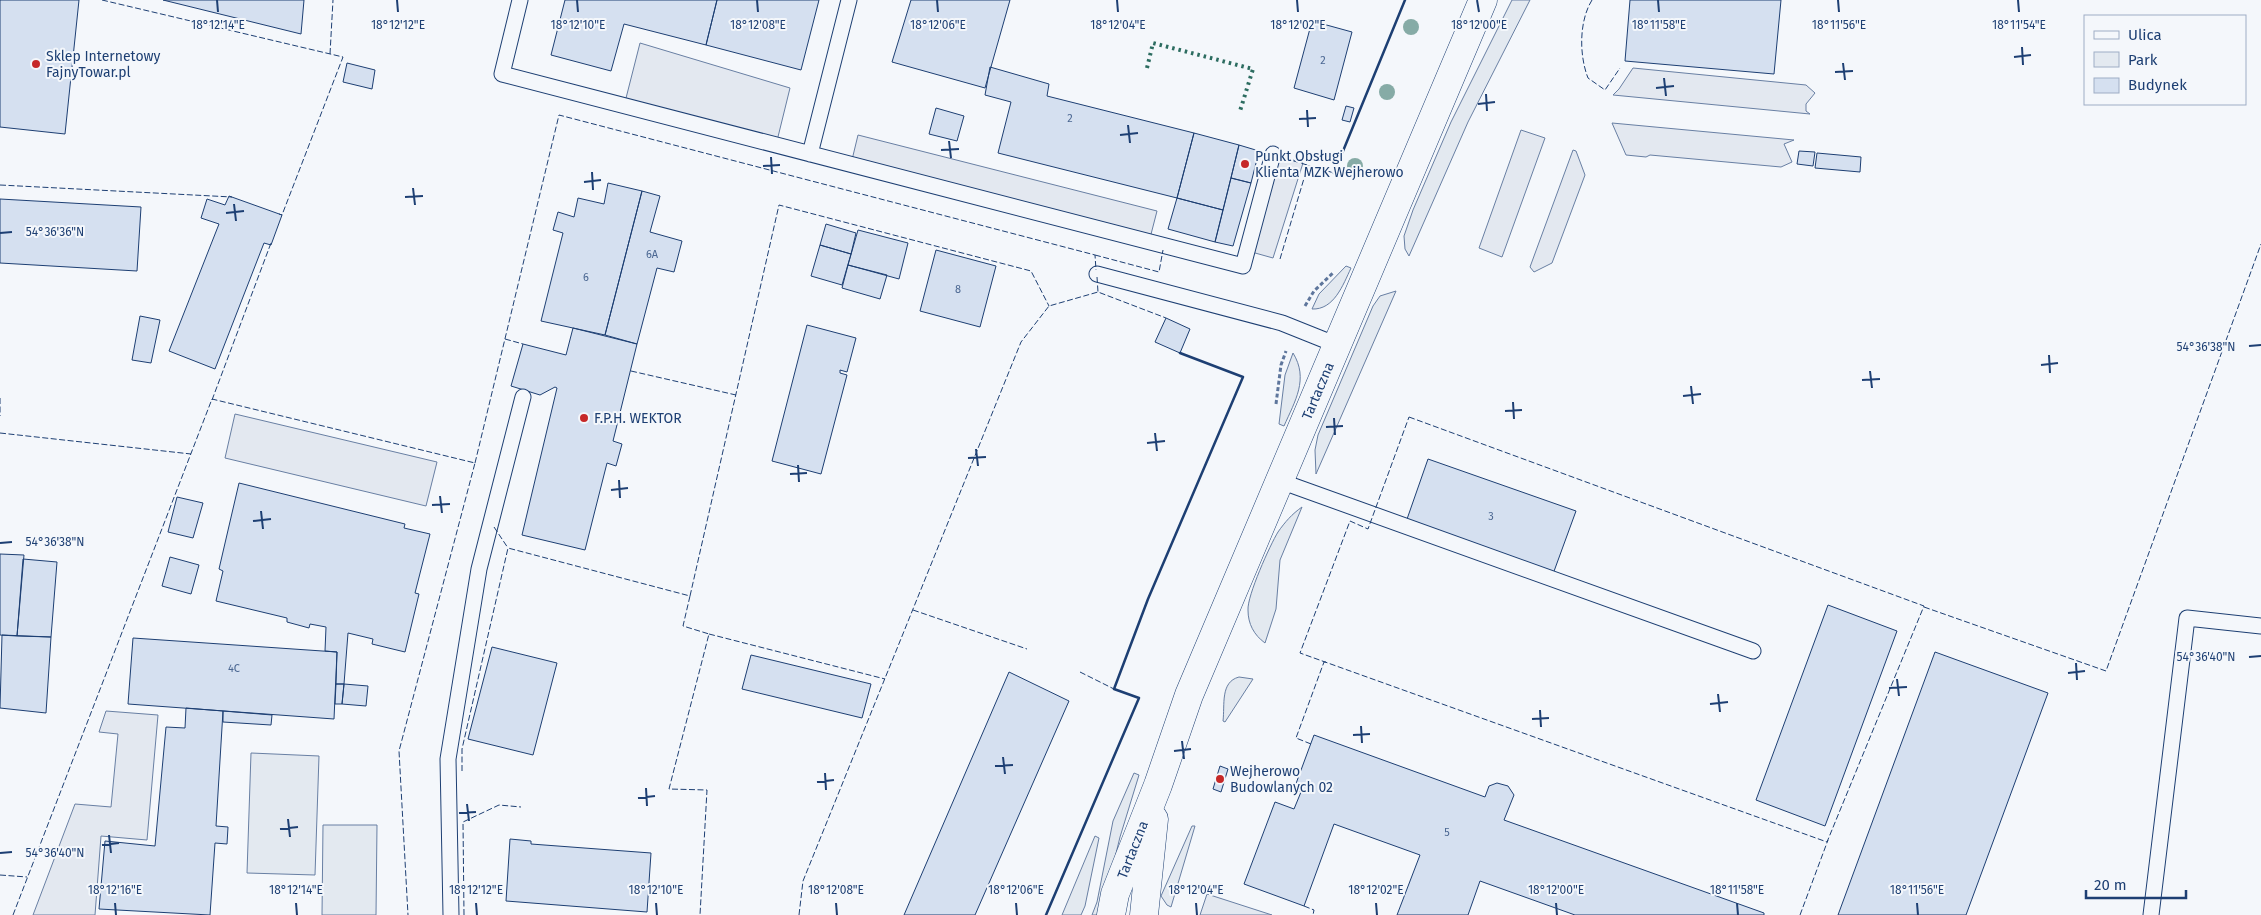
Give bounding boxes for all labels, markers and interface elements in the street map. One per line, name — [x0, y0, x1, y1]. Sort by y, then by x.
legend — [2084, 15, 2246, 105]
text: 18°12'14"E — [191, 18, 245, 32]
text: 18°12'12"E — [371, 18, 425, 32]
text: 18°12'10"E — [551, 18, 605, 32]
text: 18°12'08"E — [730, 18, 786, 32]
text: 18°12'06"E — [910, 18, 966, 32]
text: 18°12'04"E — [1090, 18, 1146, 32]
text: 18°12'02"E — [1270, 18, 1326, 32]
text: 18°12'00"E — [1451, 18, 1507, 32]
text: 18°11'58"E — [1632, 18, 1686, 32]
text: 18°11'56"E — [1812, 18, 1866, 32]
text: 18°11'54"E — [1992, 18, 2046, 32]
text: Ulica — [2128, 26, 2162, 44]
place label: Sklep Internetowy FajnyTowar.pl — [46, 48, 161, 81]
text: Park — [2128, 51, 2158, 69]
house number: 2 — [1320, 54, 1326, 67]
marker: Sklep Internetowy FajnyTowar.pl — [30, 58, 42, 70]
text: Budynek — [2128, 76, 2187, 94]
house number: 2 — [1067, 112, 1073, 125]
place label: Punkt Obsługi Klienta MZK Wejherowo — [1255, 148, 1404, 181]
marker: Punkt Obsługi Klienta MZK Wejherowo — [1239, 158, 1251, 170]
text: 54°36'36"N — [26, 225, 84, 239]
house number: 6A — [646, 248, 659, 261]
house number: 6 — [583, 271, 589, 284]
house number: 8 — [955, 283, 961, 296]
text: 54°36'38"N — [2177, 340, 2235, 354]
street label: Tartaczna — [1298, 360, 1337, 422]
place label: F.P.H. WEKTOR — [594, 410, 682, 427]
marker: F.P.H. WEKTOR — [578, 412, 590, 424]
house number: 3 — [1488, 510, 1494, 523]
text: 54°36'38"N — [26, 535, 84, 549]
text: 54°36'40"N — [2177, 650, 2235, 664]
house number: 4C — [228, 662, 240, 675]
place label: Wejherowo Budowlanych 02 — [1230, 763, 1333, 796]
marker: Wejherowo Budowlanych 02 — [1214, 773, 1226, 785]
street label: Tartaczna — [1113, 818, 1152, 881]
house number: 5 — [1444, 826, 1450, 839]
text: 54°36'40"N — [26, 846, 84, 860]
scale bar — [2086, 868, 2186, 900]
text: 20 m — [2094, 876, 2127, 894]
text: 18°12'16"E — [88, 883, 142, 897]
text: 18°12'14"E — [269, 883, 323, 897]
text: 18°12'12"E — [449, 883, 503, 897]
text: 18°12'10"E — [629, 883, 683, 897]
text: 18°12'08"E — [808, 883, 864, 897]
text: 18°12'06"E — [988, 883, 1044, 897]
text: 18°12'04"E — [1168, 883, 1224, 897]
text: 18°12'02"E — [1348, 883, 1404, 897]
text: 18°12'00"E — [1528, 883, 1584, 897]
text: 18°11'58"E — [1710, 883, 1764, 897]
text: 18°11'56"E — [1890, 883, 1944, 897]

